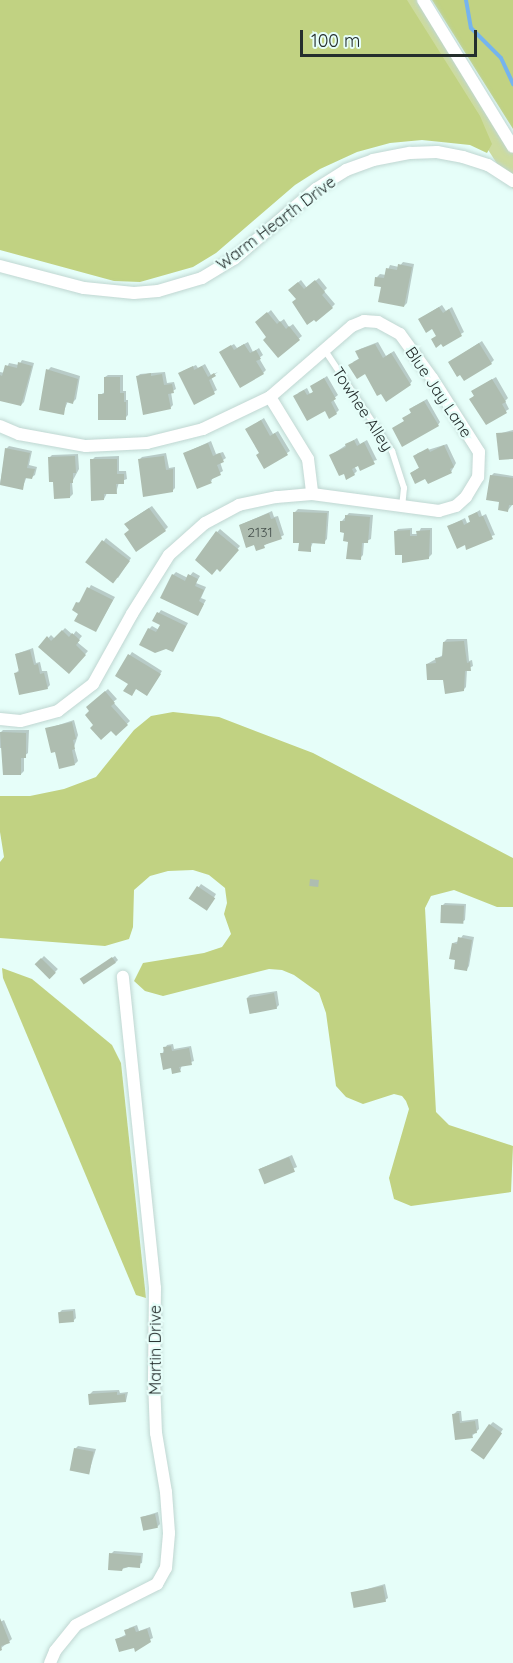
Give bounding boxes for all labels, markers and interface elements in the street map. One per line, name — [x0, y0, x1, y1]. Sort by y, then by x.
scale bar — [303, 18, 480, 56]
text: 100 m — [311, 29, 360, 52]
street label: Warm Hearth Drive — [213, 172, 339, 274]
street label: Blue Jay Lane — [402, 343, 476, 441]
street label: Towhee Alley — [329, 363, 397, 455]
house number: 2131 — [247, 524, 273, 540]
street label: Martin Drive — [145, 1305, 165, 1395]

